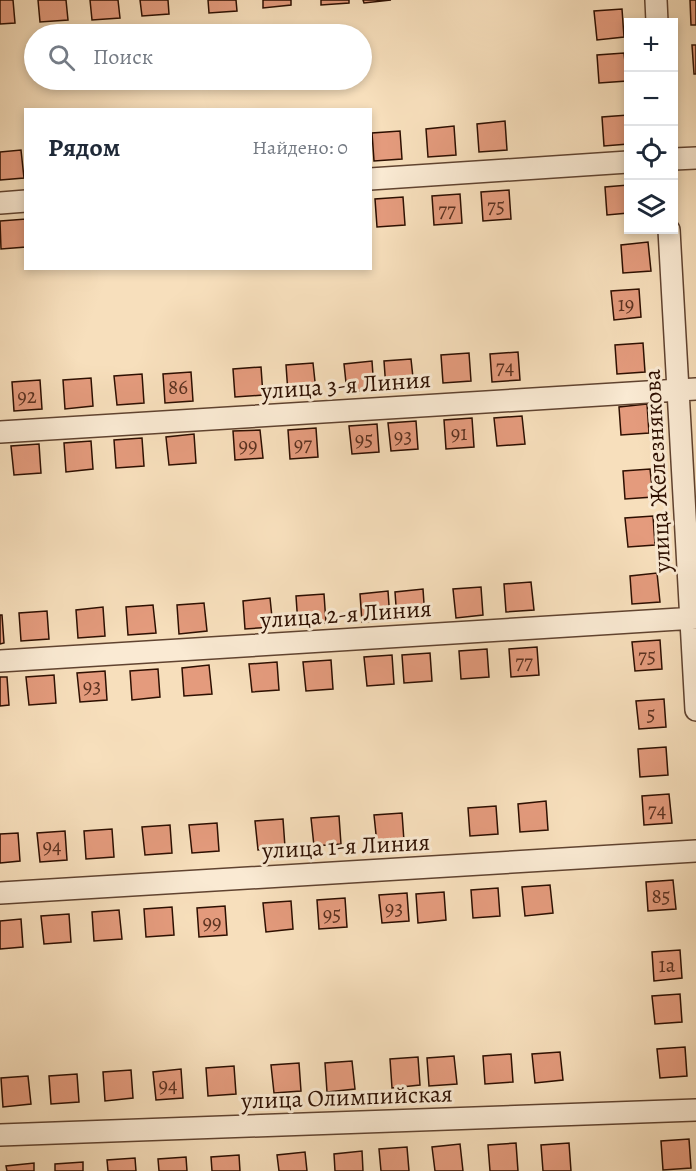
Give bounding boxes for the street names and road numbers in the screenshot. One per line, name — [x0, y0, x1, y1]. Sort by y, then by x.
street label: улица 3-я Линия — [259, 363, 432, 407]
street label: улица Железнякова — [636, 369, 678, 574]
street label: улица 2-я Линия — [258, 592, 433, 636]
street label: улица 1-я Линия — [260, 826, 431, 866]
street label: улица Олимпийская — [240, 1077, 453, 1117]

